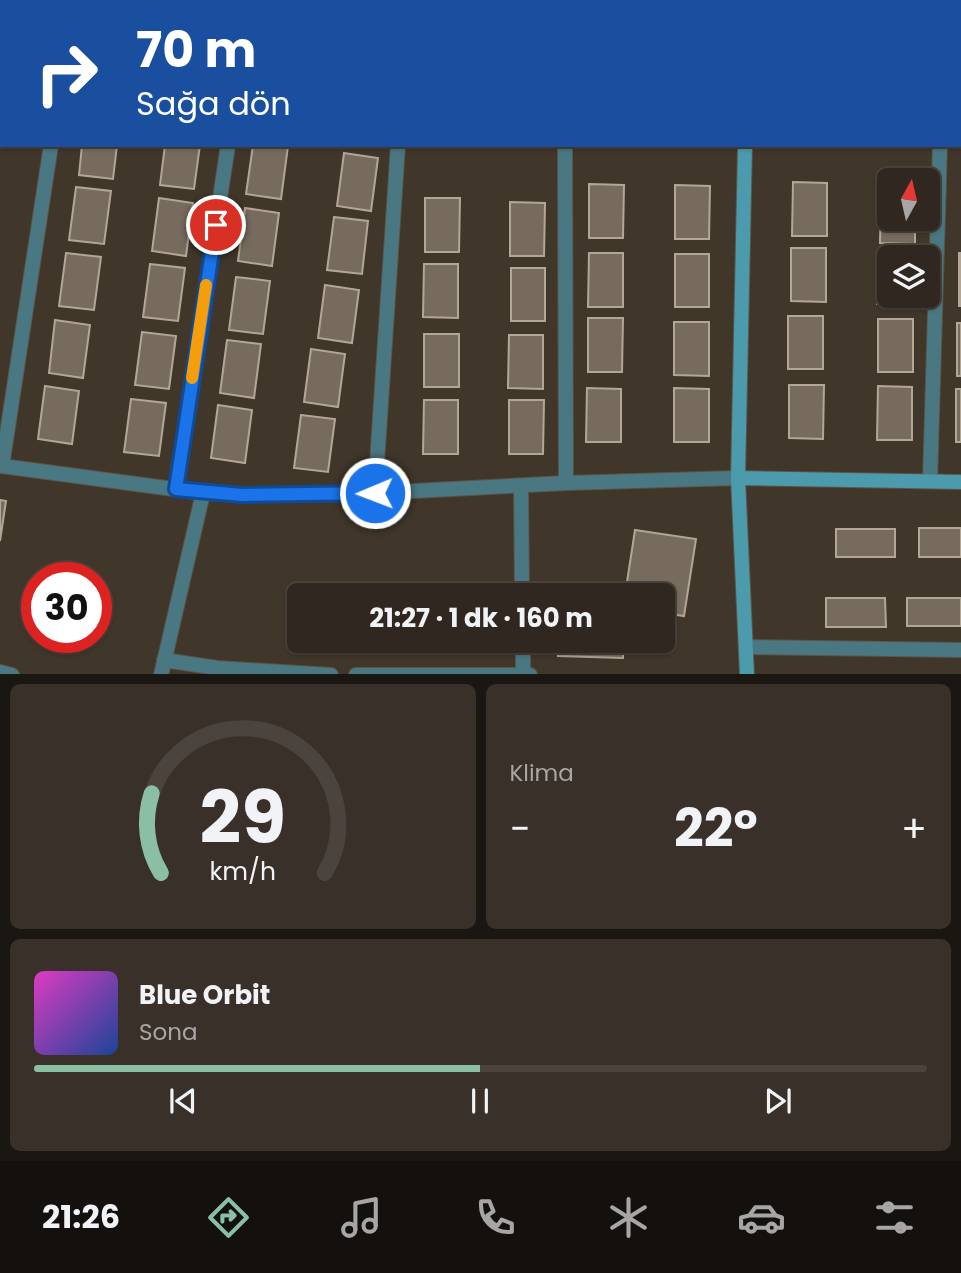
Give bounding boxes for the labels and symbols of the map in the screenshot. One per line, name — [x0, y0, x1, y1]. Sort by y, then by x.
north arrow — [877, 168, 940, 231]
pin — [186, 195, 246, 255]
position arrow — [338, 456, 412, 530]
speed limit sign: 30 — [21, 562, 112, 653]

